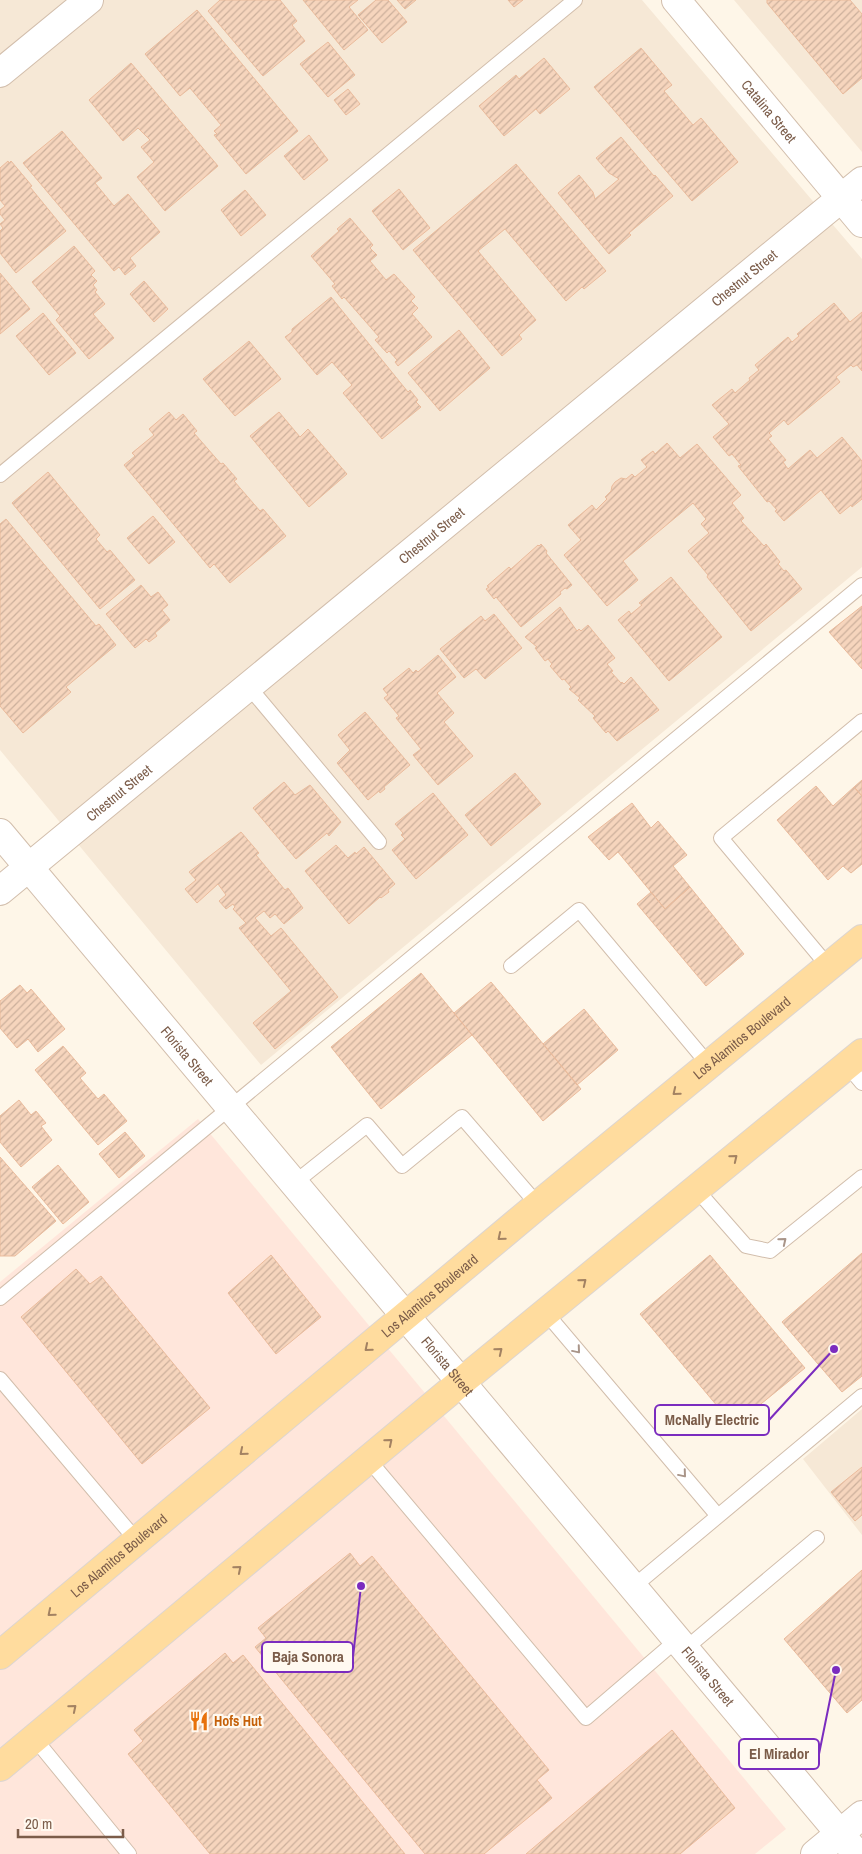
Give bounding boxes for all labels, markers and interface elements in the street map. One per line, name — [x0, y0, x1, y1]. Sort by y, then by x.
street label: Catalina Street — [737, 76, 800, 147]
street label: Chestnut Street — [708, 246, 781, 310]
street label: Chestnut Street — [395, 503, 468, 568]
street label: Chestnut Street — [82, 761, 155, 825]
street label: Los Alamitos Boulevard — [689, 992, 794, 1083]
street label: Florista Street — [157, 1022, 217, 1089]
one-way arrow — [673, 1087, 682, 1095]
one-way arrow — [728, 1156, 737, 1164]
one-way arrow — [497, 1231, 506, 1240]
one-way arrow — [777, 1237, 786, 1246]
street label: Los Alamitos Boulevard — [377, 1250, 482, 1341]
one-way arrow — [578, 1279, 587, 1288]
street label: Florista Street — [417, 1333, 478, 1400]
one-way arrow — [365, 1343, 374, 1351]
one-way arrow — [572, 1345, 581, 1354]
one-way arrow — [493, 1348, 502, 1357]
callout: McNally Electric — [655, 1405, 769, 1435]
text: McNally Electric — [665, 1409, 759, 1430]
one-way arrow — [383, 1439, 392, 1448]
one-way arrow — [240, 1447, 249, 1456]
one-way arrow — [677, 1468, 685, 1477]
street label: Los Alamitos Boulevard — [67, 1510, 171, 1601]
one-way arrow — [232, 1567, 241, 1575]
one-way arrow — [48, 1607, 57, 1616]
callout: Baja Sonora — [262, 1642, 353, 1672]
street label: Florista Street — [678, 1643, 738, 1710]
text: Baja Sonora — [272, 1646, 344, 1667]
one-way arrow — [67, 1704, 76, 1713]
restaurant icon: Hofs Hut — [188, 1710, 210, 1732]
place label: Hofs Hut — [214, 1712, 262, 1730]
callout: El Mirador — [739, 1739, 819, 1769]
text: El Mirador — [749, 1743, 809, 1764]
scale bar — [18, 1806, 122, 1838]
text: 20 m — [25, 1813, 52, 1834]

